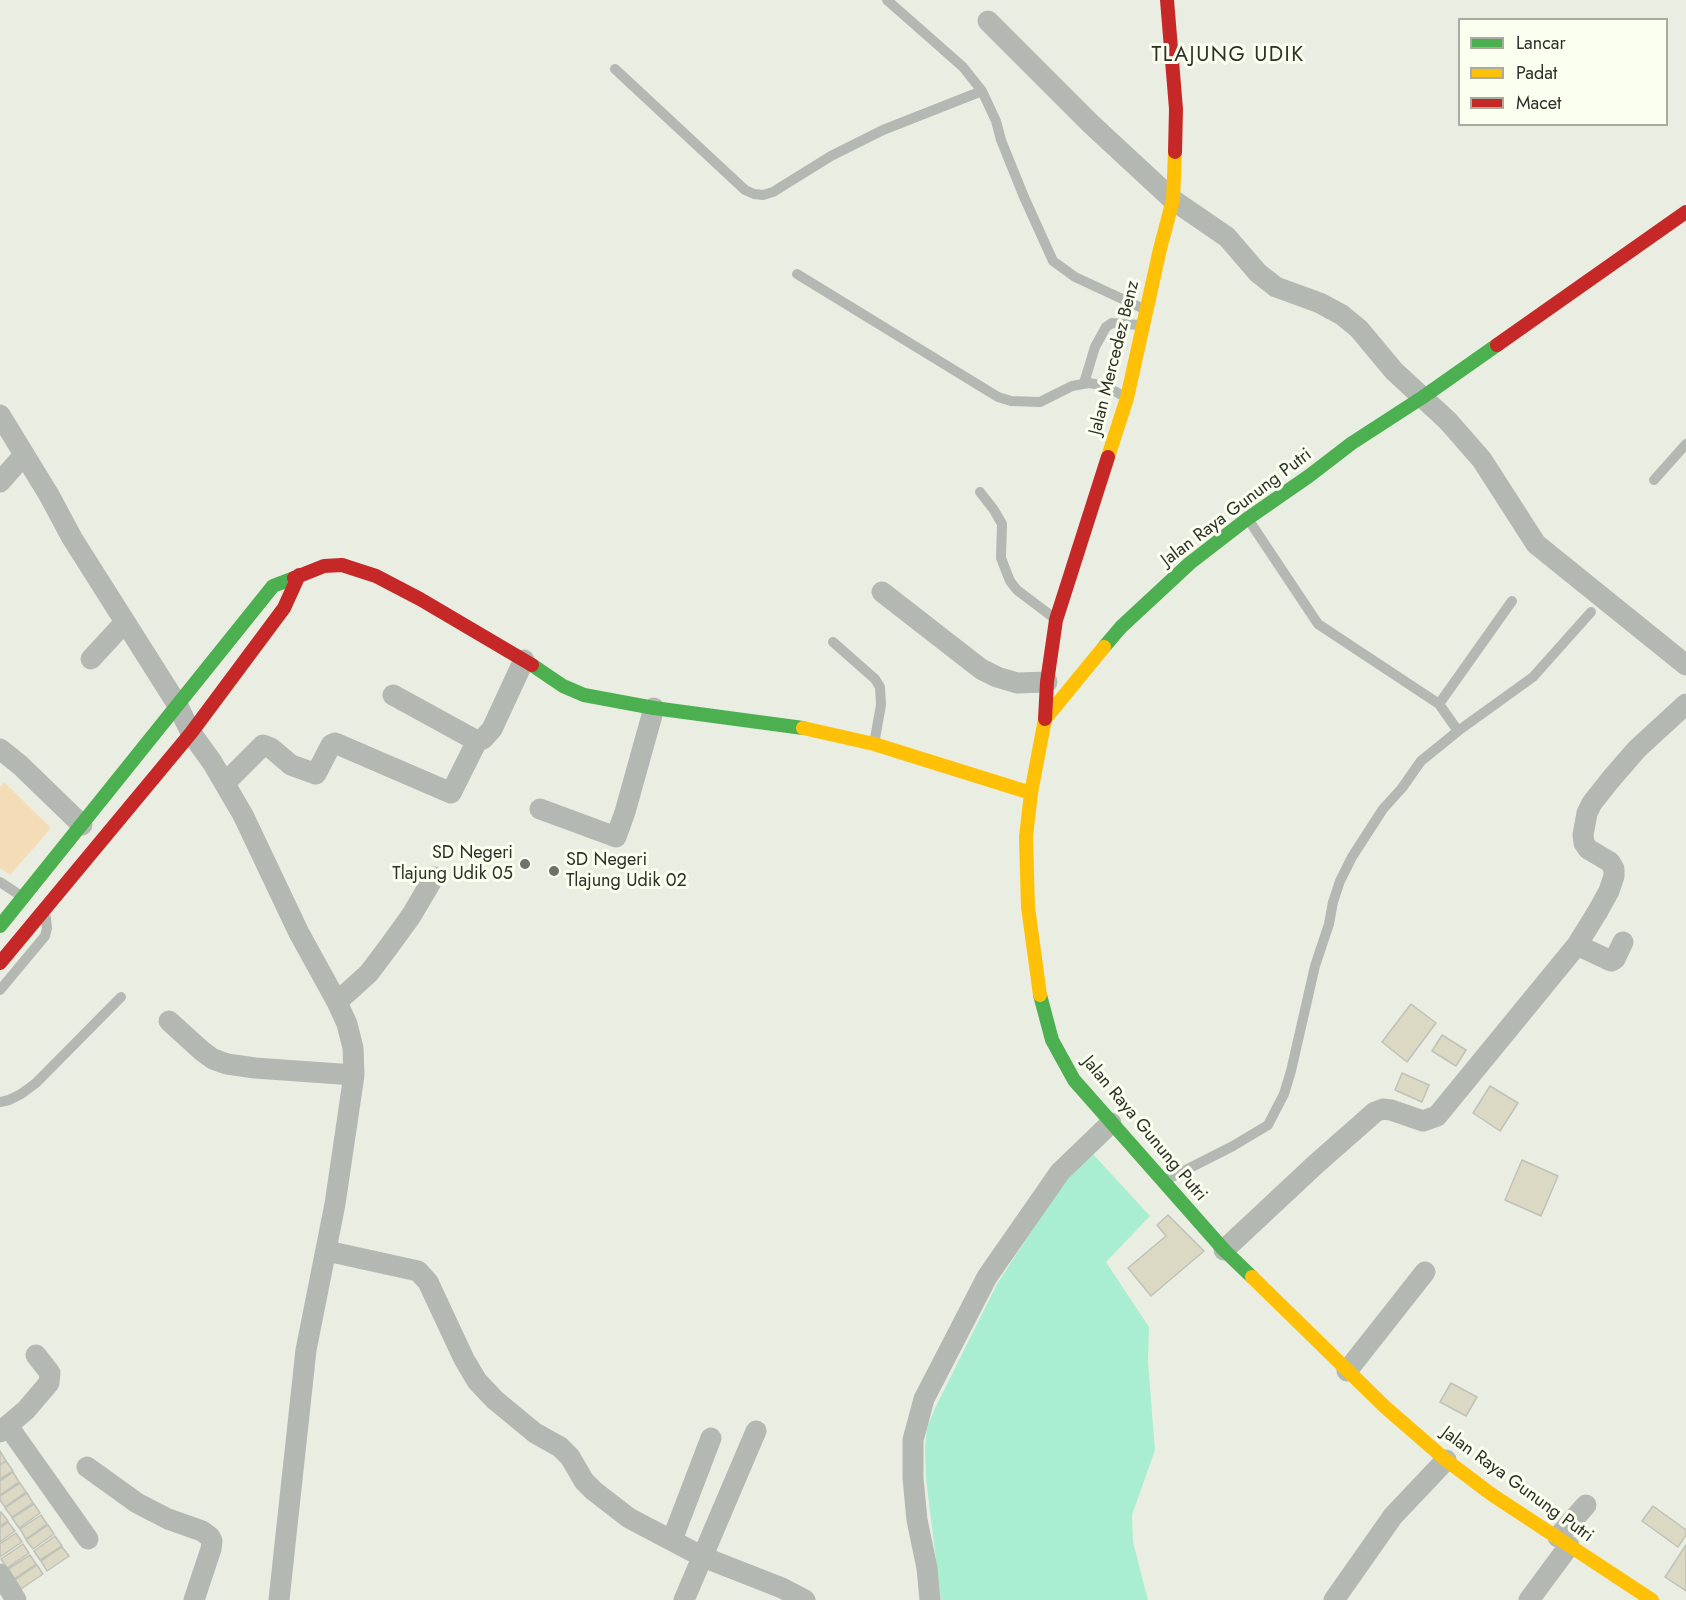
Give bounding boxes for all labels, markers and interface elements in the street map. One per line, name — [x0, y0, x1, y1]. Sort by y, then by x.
legend — [1458, 18, 1668, 126]
text: Lancar — [1516, 30, 1566, 56]
district label: TLAJUNG UDIK — [1151, 43, 1305, 69]
text: Padat — [1516, 60, 1557, 86]
text: Macet — [1516, 90, 1561, 116]
street label: Jalan Mercedez Benz — [1085, 279, 1145, 437]
street label: Jalan Raya Gunung Putri — [1158, 444, 1316, 572]
place label: SD Negeri Tlajung Udik 05 — [392, 843, 513, 886]
place label: SD Negeri Tlajung Udik 02 — [566, 850, 687, 892]
marker: SD Negeri Tlajung Udik 05 — [518, 857, 532, 871]
marker: SD Negeri Tlajung Udik 02 — [547, 864, 561, 878]
street label: Jalan Raya Gunung Putri — [1077, 1052, 1211, 1206]
street label: Jalan Raya Gunung Putri — [1437, 1423, 1597, 1547]

